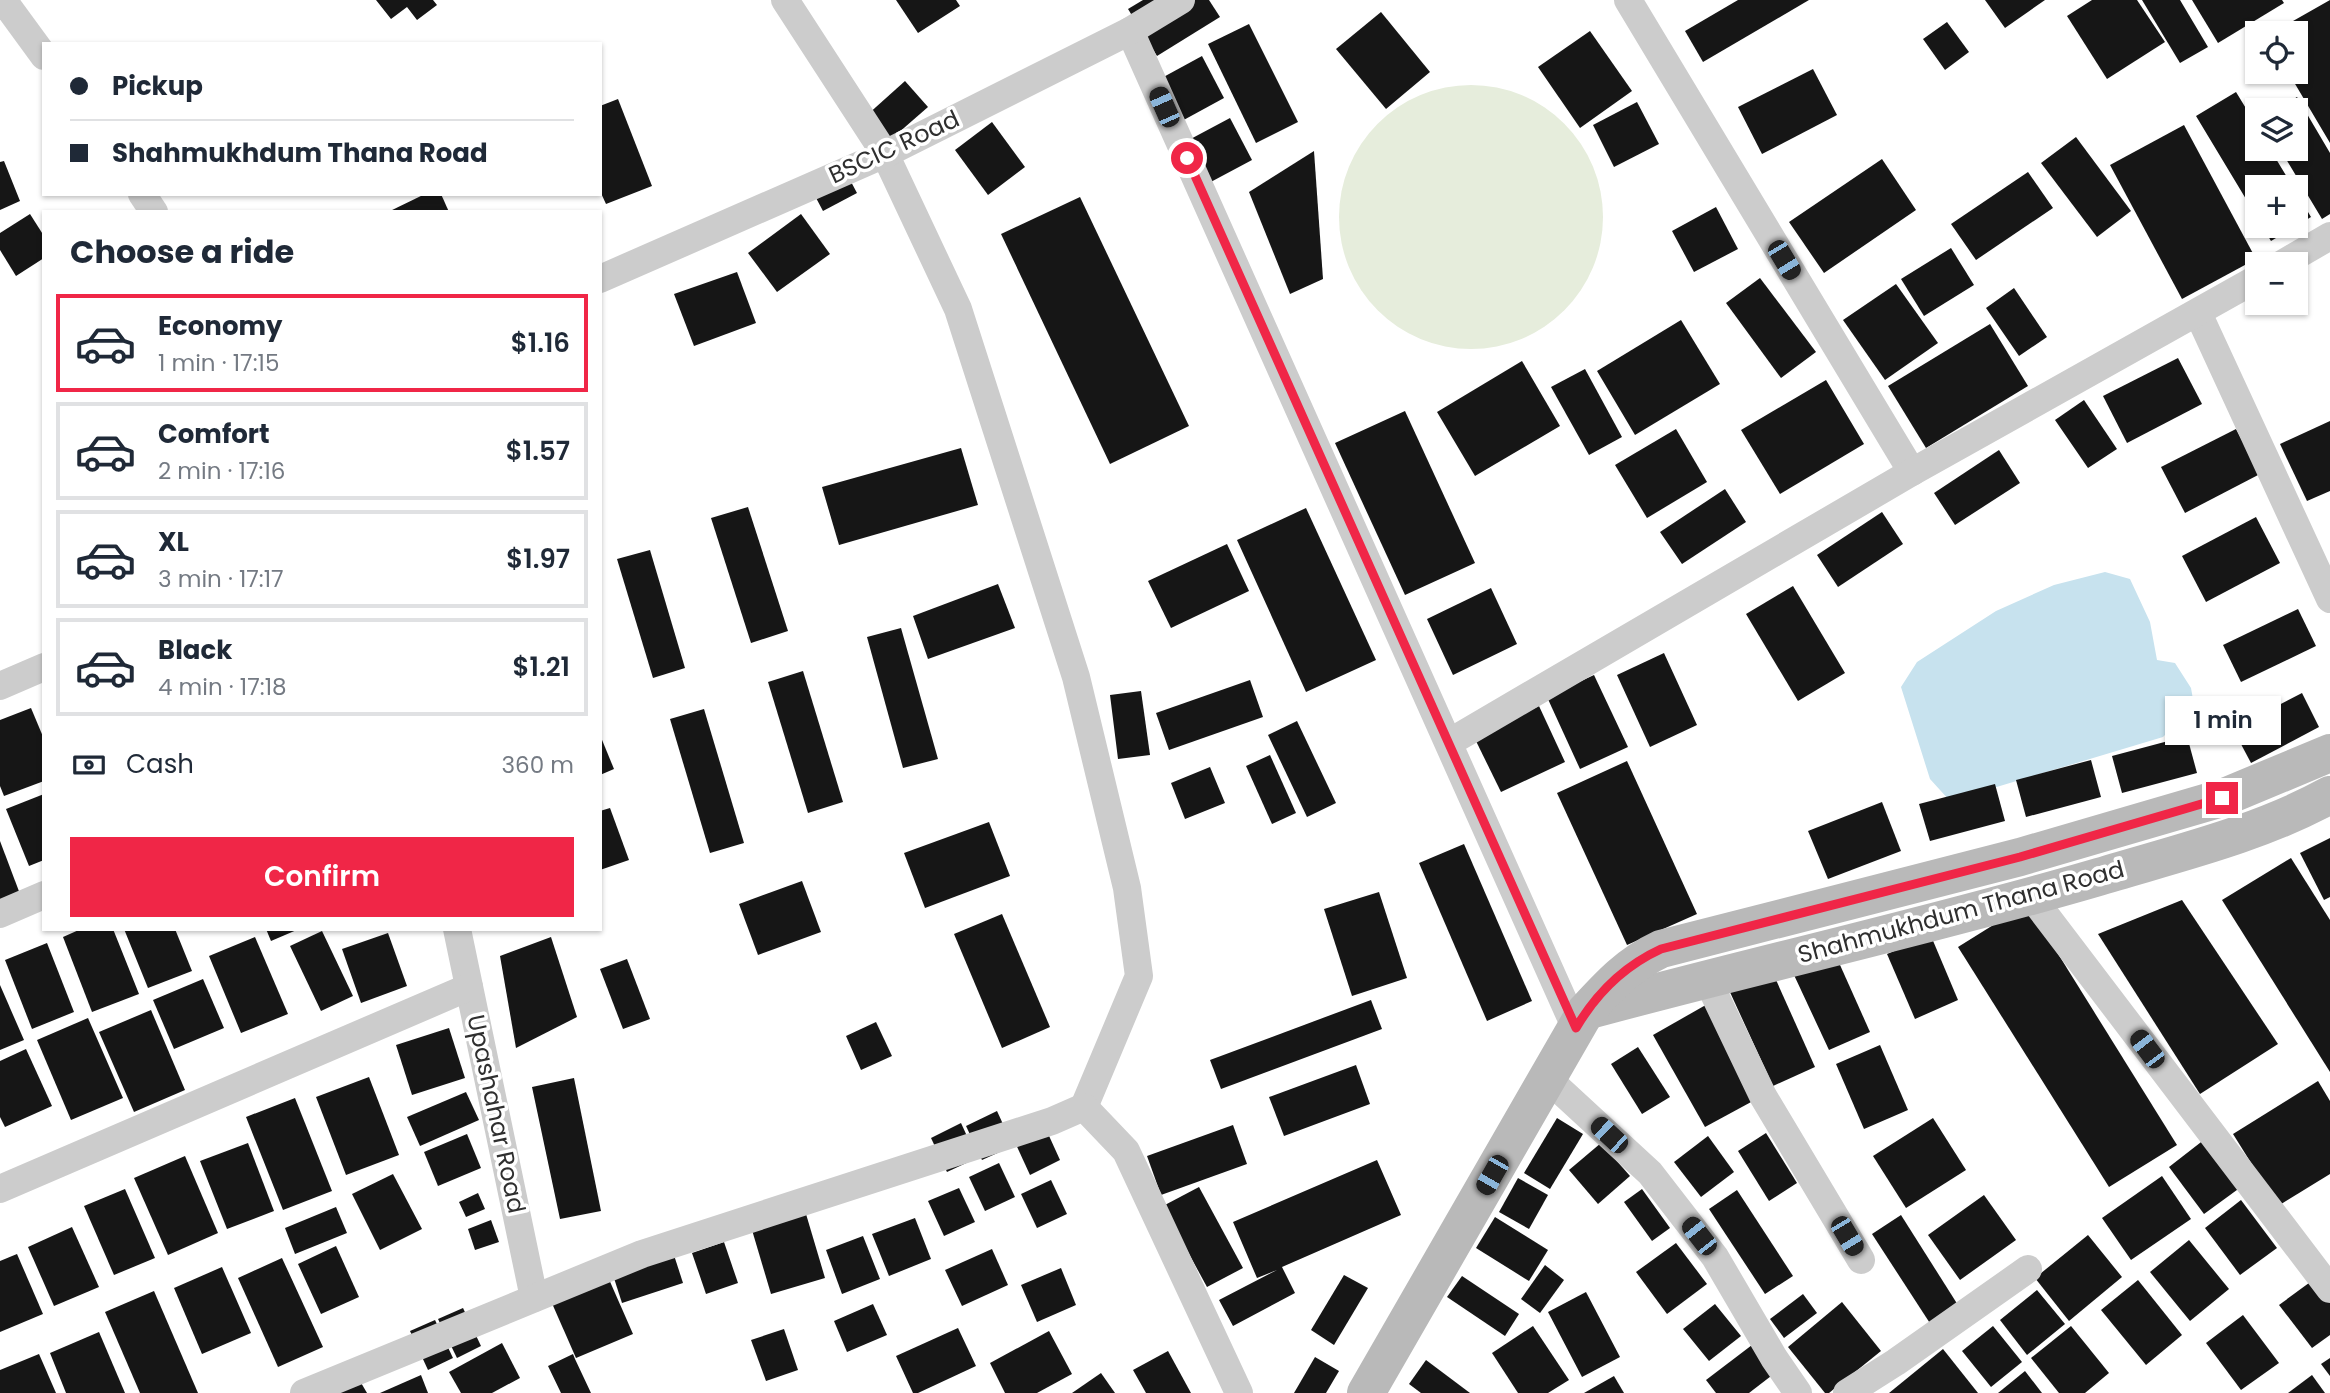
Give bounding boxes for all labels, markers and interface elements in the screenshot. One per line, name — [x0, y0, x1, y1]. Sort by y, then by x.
map controls — [2245, 21, 2308, 315]
button: locate — [2245, 21, 2308, 84]
text: Pickup — [112, 68, 203, 104]
car — [1146, 84, 1183, 130]
button: layers — [2245, 98, 2308, 161]
street label: BSCIC Road — [823, 102, 964, 191]
text: Shahmukhdum Thana Road — [112, 135, 488, 171]
route start — [1171, 142, 1203, 174]
button: + — [2245, 175, 2308, 238]
text: Choose a ride — [70, 229, 294, 274]
car — [1765, 237, 1804, 283]
button: − — [2245, 252, 2308, 315]
text: Economy — [158, 308, 282, 344]
icon: car — [74, 312, 137, 375]
text: $1.16 — [511, 325, 570, 361]
text: 1 min · 17:15 — [158, 347, 279, 379]
text: Comfort — [158, 416, 270, 452]
icon: car — [74, 420, 137, 483]
text: $1.57 — [506, 433, 570, 469]
text: 2 min · 17:16 — [158, 455, 285, 487]
text: XL — [158, 524, 189, 560]
icon: car — [74, 528, 137, 591]
text: $1.97 — [506, 541, 570, 577]
text: 3 min · 17:17 — [158, 563, 284, 595]
text: Black — [158, 632, 232, 668]
icon: car — [74, 636, 137, 699]
text: $1.21 — [512, 649, 570, 685]
text: 4 min · 17:18 — [158, 671, 287, 703]
callout: 1 min — [2164, 696, 2280, 746]
text: 1 min — [2193, 704, 2253, 736]
icon: cash — [70, 746, 108, 784]
text: Cash — [126, 746, 194, 782]
text: 360 m — [502, 749, 574, 781]
route end — [2206, 782, 2238, 814]
button: Confirm — [70, 837, 574, 917]
street label: Shahmukhdum Thana Road — [1794, 852, 2128, 971]
street label: Upashahar Road — [459, 1012, 534, 1216]
car — [2126, 1026, 2169, 1072]
car — [1587, 1113, 1632, 1157]
car — [1473, 1152, 1512, 1198]
car — [1678, 1213, 1721, 1259]
car — [1828, 1213, 1867, 1259]

